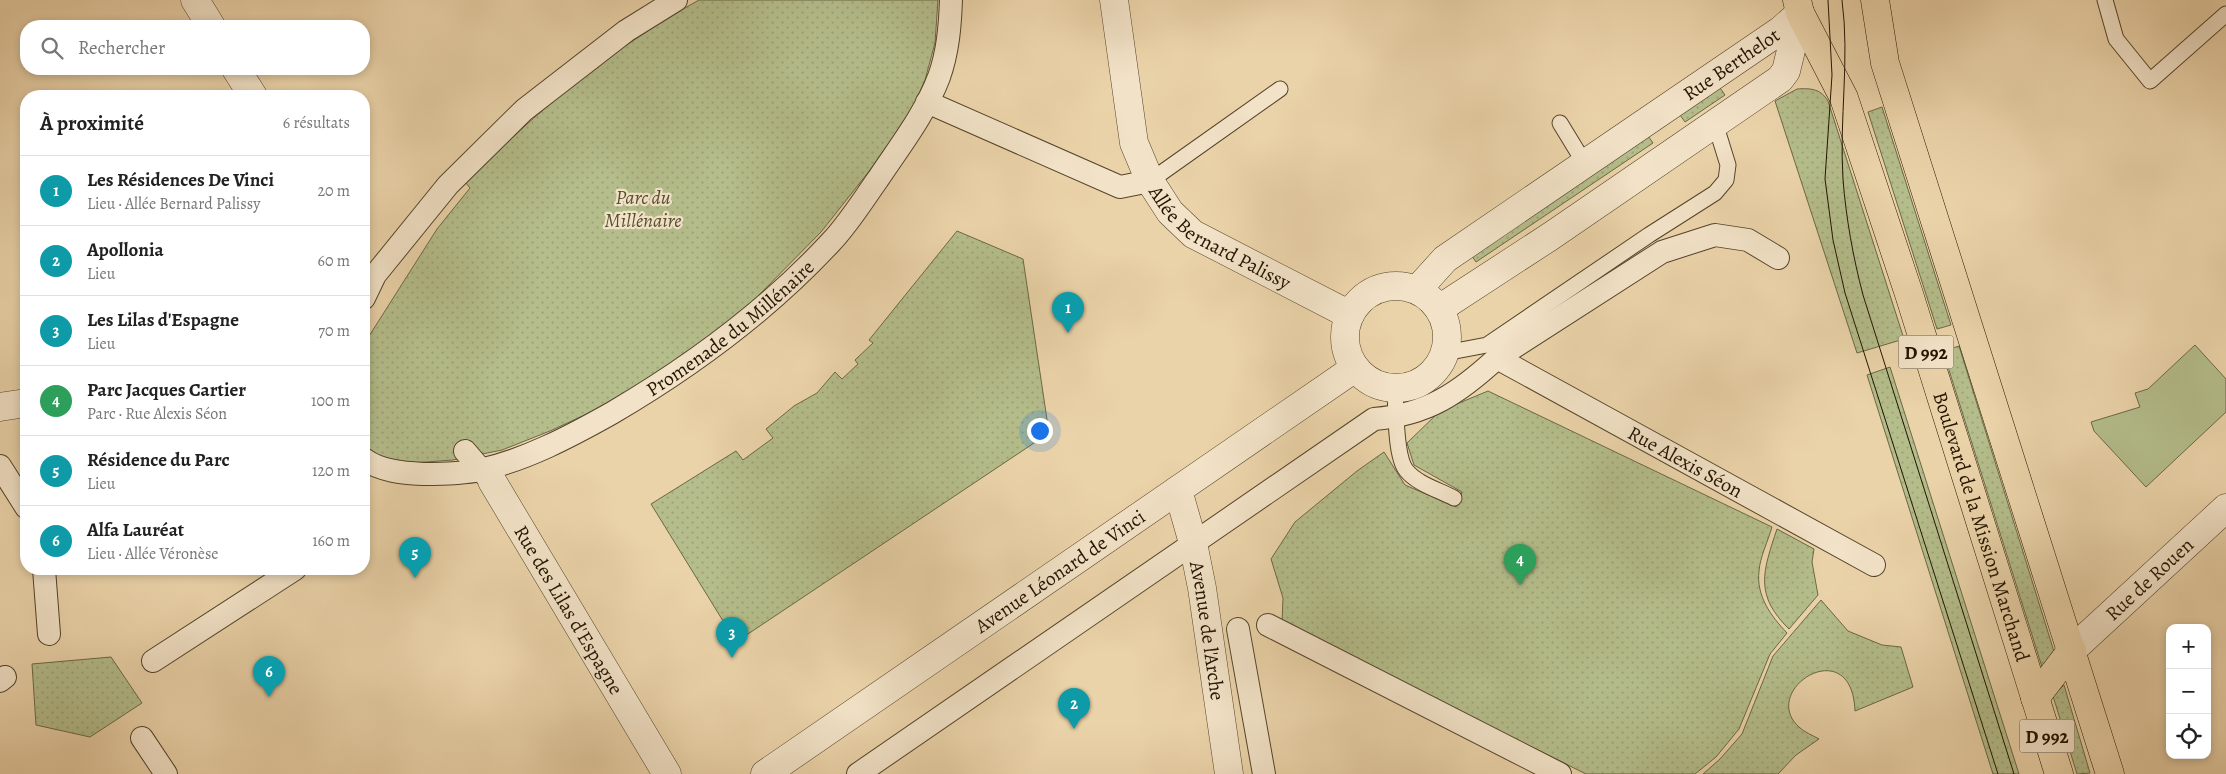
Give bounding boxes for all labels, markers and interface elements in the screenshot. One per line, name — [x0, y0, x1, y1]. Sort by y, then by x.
search box — [20, 20, 370, 75]
street label: Rue Berthelot — [1678, 22, 1785, 107]
icon: search — [38, 34, 66, 62]
text: Rechercher — [78, 35, 165, 61]
text: À proximité — [40, 109, 144, 137]
text: 6 résultats — [283, 112, 350, 134]
text: Les Résidences De Vinci — [87, 167, 274, 193]
text: 1 — [53, 180, 59, 202]
text: 20 m — [317, 180, 350, 202]
street label: Allée Bernard Palissy — [1142, 180, 1296, 297]
park label: Parc du Millénaire — [605, 184, 681, 234]
text: Lieu · Allée Bernard Palissy — [87, 193, 260, 215]
text: Apollonia — [87, 237, 164, 263]
text: 2 — [52, 250, 60, 272]
text: 60 m — [318, 250, 350, 272]
street label: Promenade du Millénaire — [641, 254, 820, 403]
text: Lieu — [87, 263, 115, 285]
pin: 1 — [1052, 292, 1084, 333]
text: Les Lilas d'Espagne — [87, 307, 239, 333]
text: 3 — [53, 320, 59, 342]
text: 70 m — [318, 320, 350, 342]
text: Lieu — [87, 333, 115, 355]
road number: D 992 — [1898, 336, 1954, 368]
text: Parc Jacques Cartier — [87, 377, 246, 403]
street label: Boulevard de la Mission Marchand — [1926, 388, 2036, 665]
text: 4 — [52, 390, 60, 412]
text: 100 m — [311, 390, 350, 412]
text: Parc · Rue Alexis Séon — [87, 403, 227, 425]
your location — [1027, 418, 1053, 444]
street label: Rue Alexis Séon — [1623, 419, 1748, 504]
text: Résidence du Parc — [87, 447, 230, 473]
text: 5 — [53, 460, 59, 482]
text: 120 m — [312, 460, 350, 482]
text: Lieu — [87, 473, 115, 495]
street label: Avenue Léonard de Vinci — [969, 503, 1151, 640]
text: Alfa Lauréat — [87, 517, 184, 543]
street label: Rue des Lilas d'Espagne — [507, 520, 630, 700]
text: 6 — [52, 530, 60, 552]
text: 160 m — [312, 530, 350, 552]
street label: Rue de Rouen — [2099, 531, 2200, 627]
pin: 5 — [399, 537, 431, 578]
text: Lieu · Allée Véronèse — [87, 543, 219, 565]
pin: 4 — [1504, 544, 1536, 585]
street label: Avenue de l'Arche — [1183, 558, 1231, 702]
pin: 3 — [716, 617, 748, 658]
map controls — [2166, 624, 2211, 759]
button: + — [2166, 624, 2211, 669]
pin: 6 — [253, 656, 285, 697]
button: − — [2166, 669, 2211, 714]
pin: 2 — [1058, 688, 1090, 729]
button: locate — [2166, 714, 2211, 759]
road number: D 992 — [2020, 719, 2074, 752]

